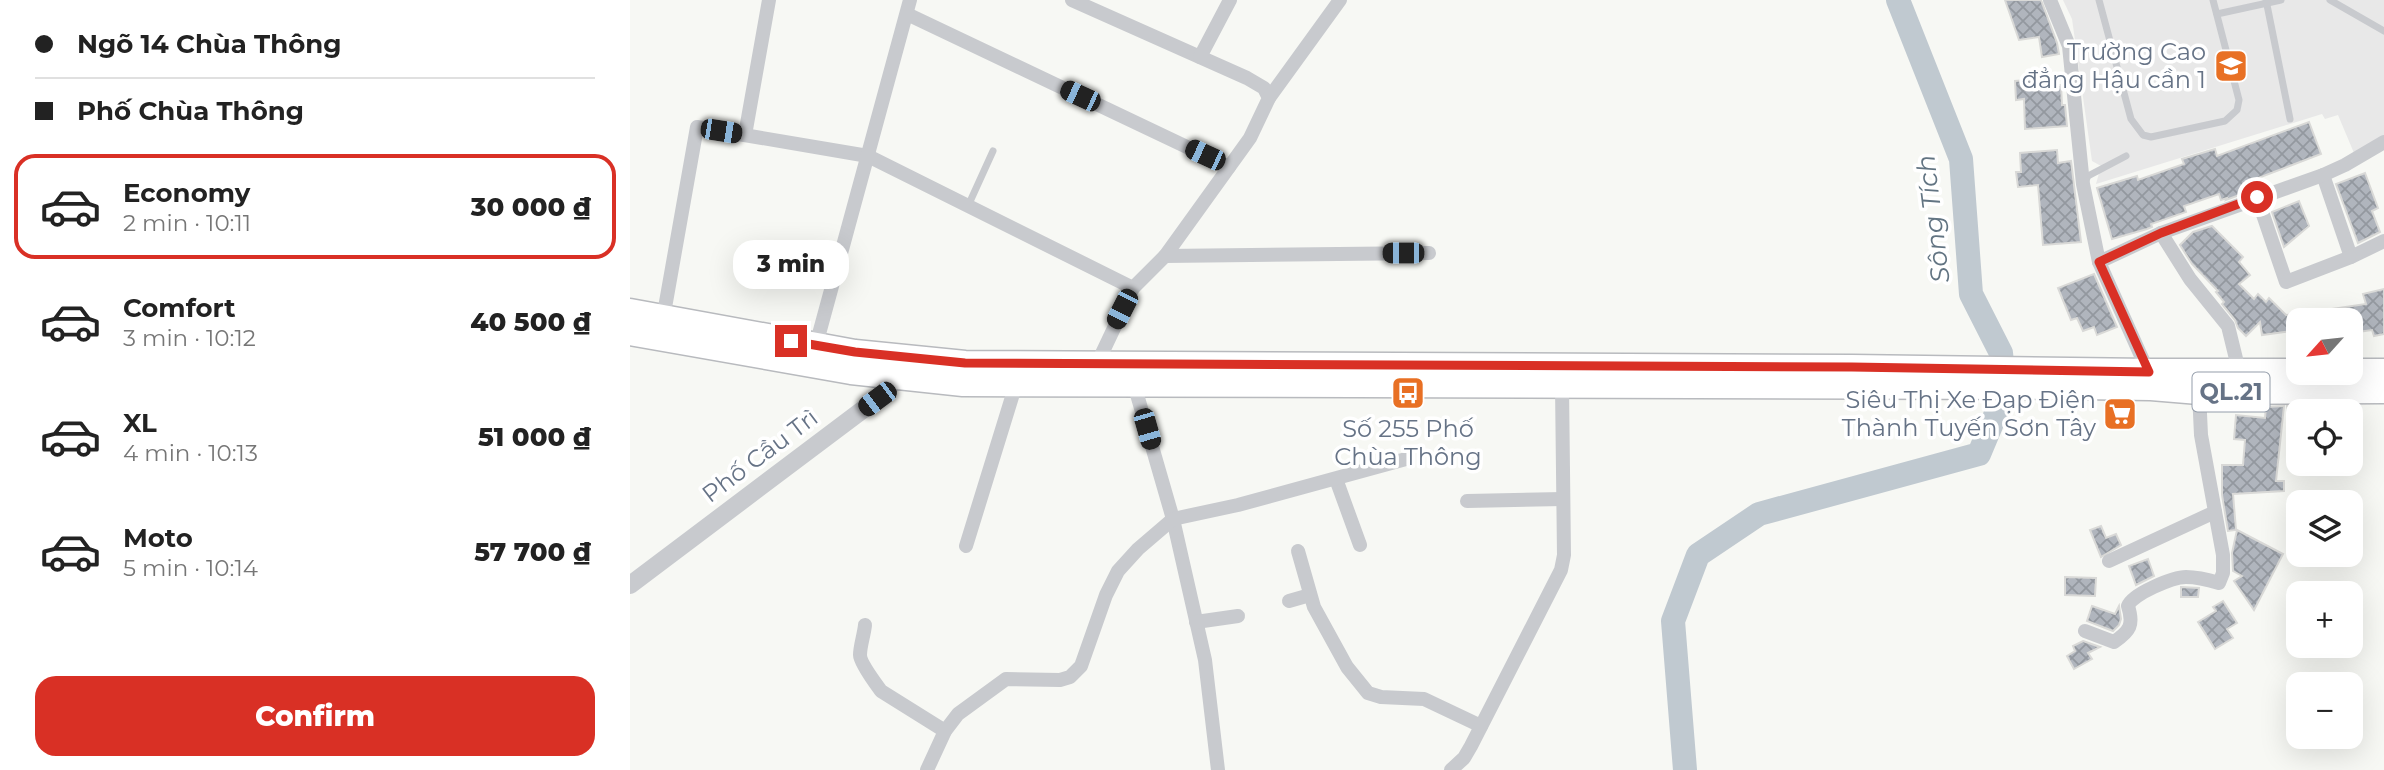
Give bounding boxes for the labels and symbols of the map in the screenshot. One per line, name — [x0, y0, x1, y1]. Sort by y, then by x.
place label: Trường Cao đẳng Hậu cần 1 — [2022, 37, 2206, 94]
school or university icon: Trường Cao đẳng Hậu cần 1 — [2212, 47, 2250, 85]
car — [1057, 78, 1104, 114]
car — [699, 117, 744, 145]
car — [1182, 137, 1229, 173]
water label: Sông Tích — [1909, 153, 1957, 285]
route start — [2241, 181, 2273, 213]
callout: 3 min — [733, 240, 849, 288]
car — [1383, 243, 1425, 264]
car — [1104, 286, 1141, 332]
north arrow — [2286, 308, 2362, 385]
route end — [775, 325, 807, 357]
road number: QL.21 — [2192, 372, 2270, 412]
bus stop icon: Số 255 Phố Chùa Thông — [1389, 374, 1427, 412]
car — [854, 378, 901, 420]
place label: Siêu Thị Xe Đạp Điện Thành Tuyến Sơn Tây — [1842, 385, 2096, 442]
supermarket icon: Siêu Thị Xe Đạp Điện Thành Tuyến Sơn Tây — [2101, 395, 2139, 433]
street label: Phố Cầu Trì — [696, 403, 823, 509]
car — [1132, 406, 1163, 452]
place label: Số 255 Phố Chùa Thông — [1334, 414, 1482, 471]

